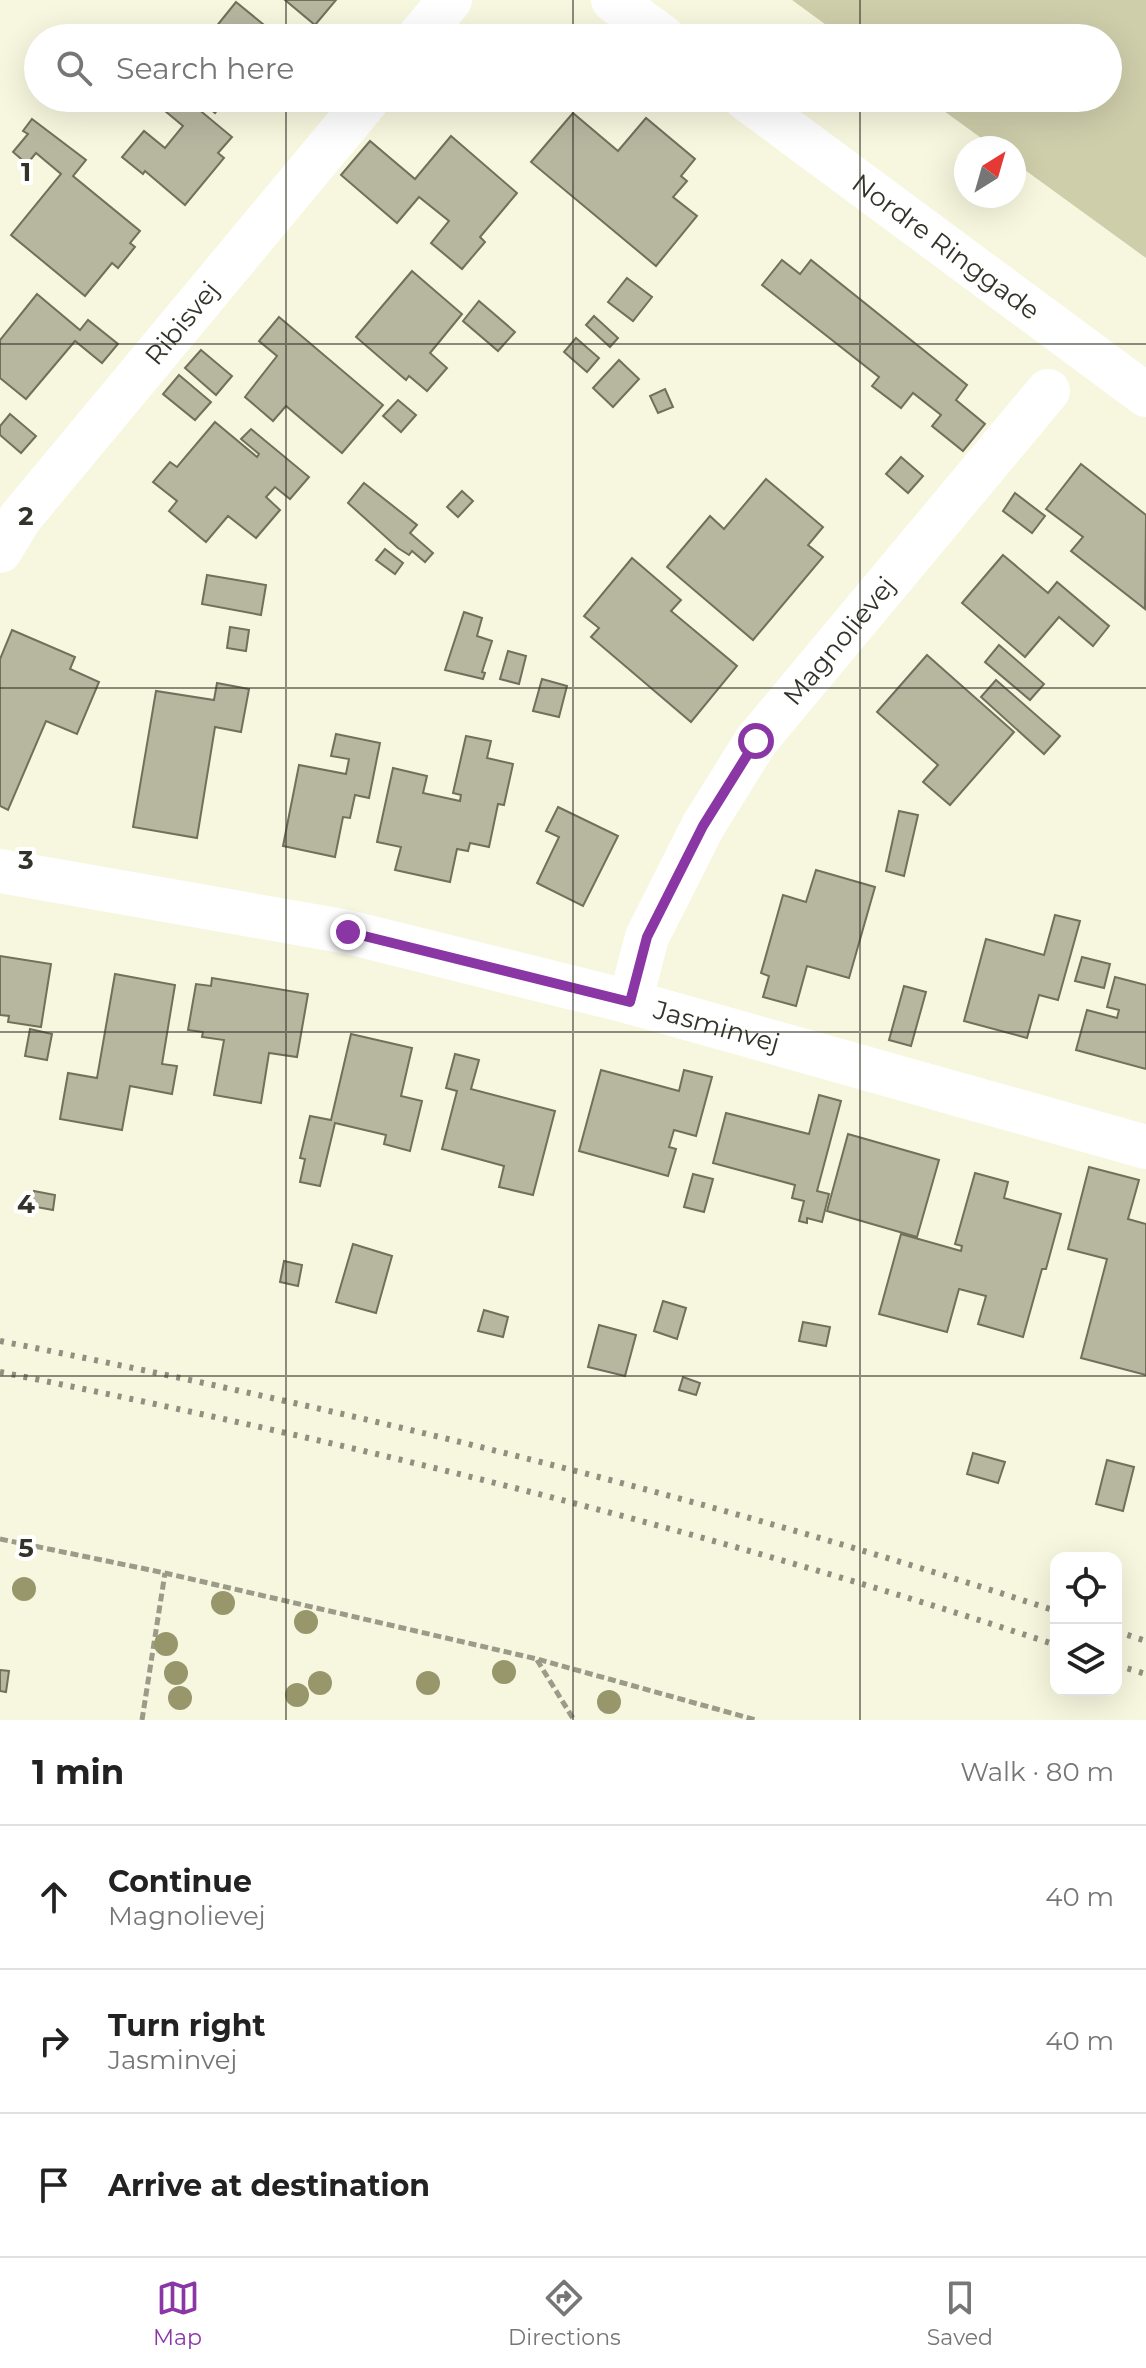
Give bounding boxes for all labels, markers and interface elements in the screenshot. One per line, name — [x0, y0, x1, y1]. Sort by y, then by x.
search box — [24, 24, 1122, 112]
icon: search — [52, 46, 96, 90]
text: Search here — [116, 50, 294, 87]
north arrow — [954, 136, 1026, 208]
text: 1 — [21, 156, 31, 188]
street label: Nordre Ringgade — [846, 167, 1046, 327]
street label: Ribisvej — [138, 275, 226, 371]
text: 2 — [18, 500, 34, 532]
street label: Magnolievej — [777, 570, 902, 712]
route start — [738, 723, 774, 759]
text: 3 — [17, 844, 34, 876]
route end — [330, 914, 366, 950]
street label: Jasminvej — [649, 993, 783, 1059]
text: 4 — [17, 1188, 35, 1220]
text: 5 — [18, 1532, 34, 1564]
map controls — [1050, 1552, 1122, 1696]
button: locate — [1050, 1552, 1122, 1624]
button: layers — [1050, 1624, 1122, 1696]
text: 1 min — [32, 1751, 124, 1793]
text: Walk · 80 m — [960, 1756, 1114, 1788]
text: Continue — [108, 1863, 252, 1900]
icon: ahead — [32, 1875, 76, 1919]
text: 40 m — [1045, 1881, 1114, 1913]
text: Magnolievej — [108, 1900, 266, 1932]
text: Turn right — [108, 2007, 265, 2044]
icon: right — [32, 2019, 76, 2063]
text: 40 m — [1045, 2025, 1114, 2057]
text: Jasminvej — [108, 2044, 237, 2076]
icon: arrive — [32, 2163, 76, 2207]
text: Arrive at destination — [108, 2167, 430, 2204]
tab: Map — [153, 2276, 202, 2351]
tab: Directions — [508, 2276, 621, 2351]
tab: Saved — [927, 2276, 993, 2351]

